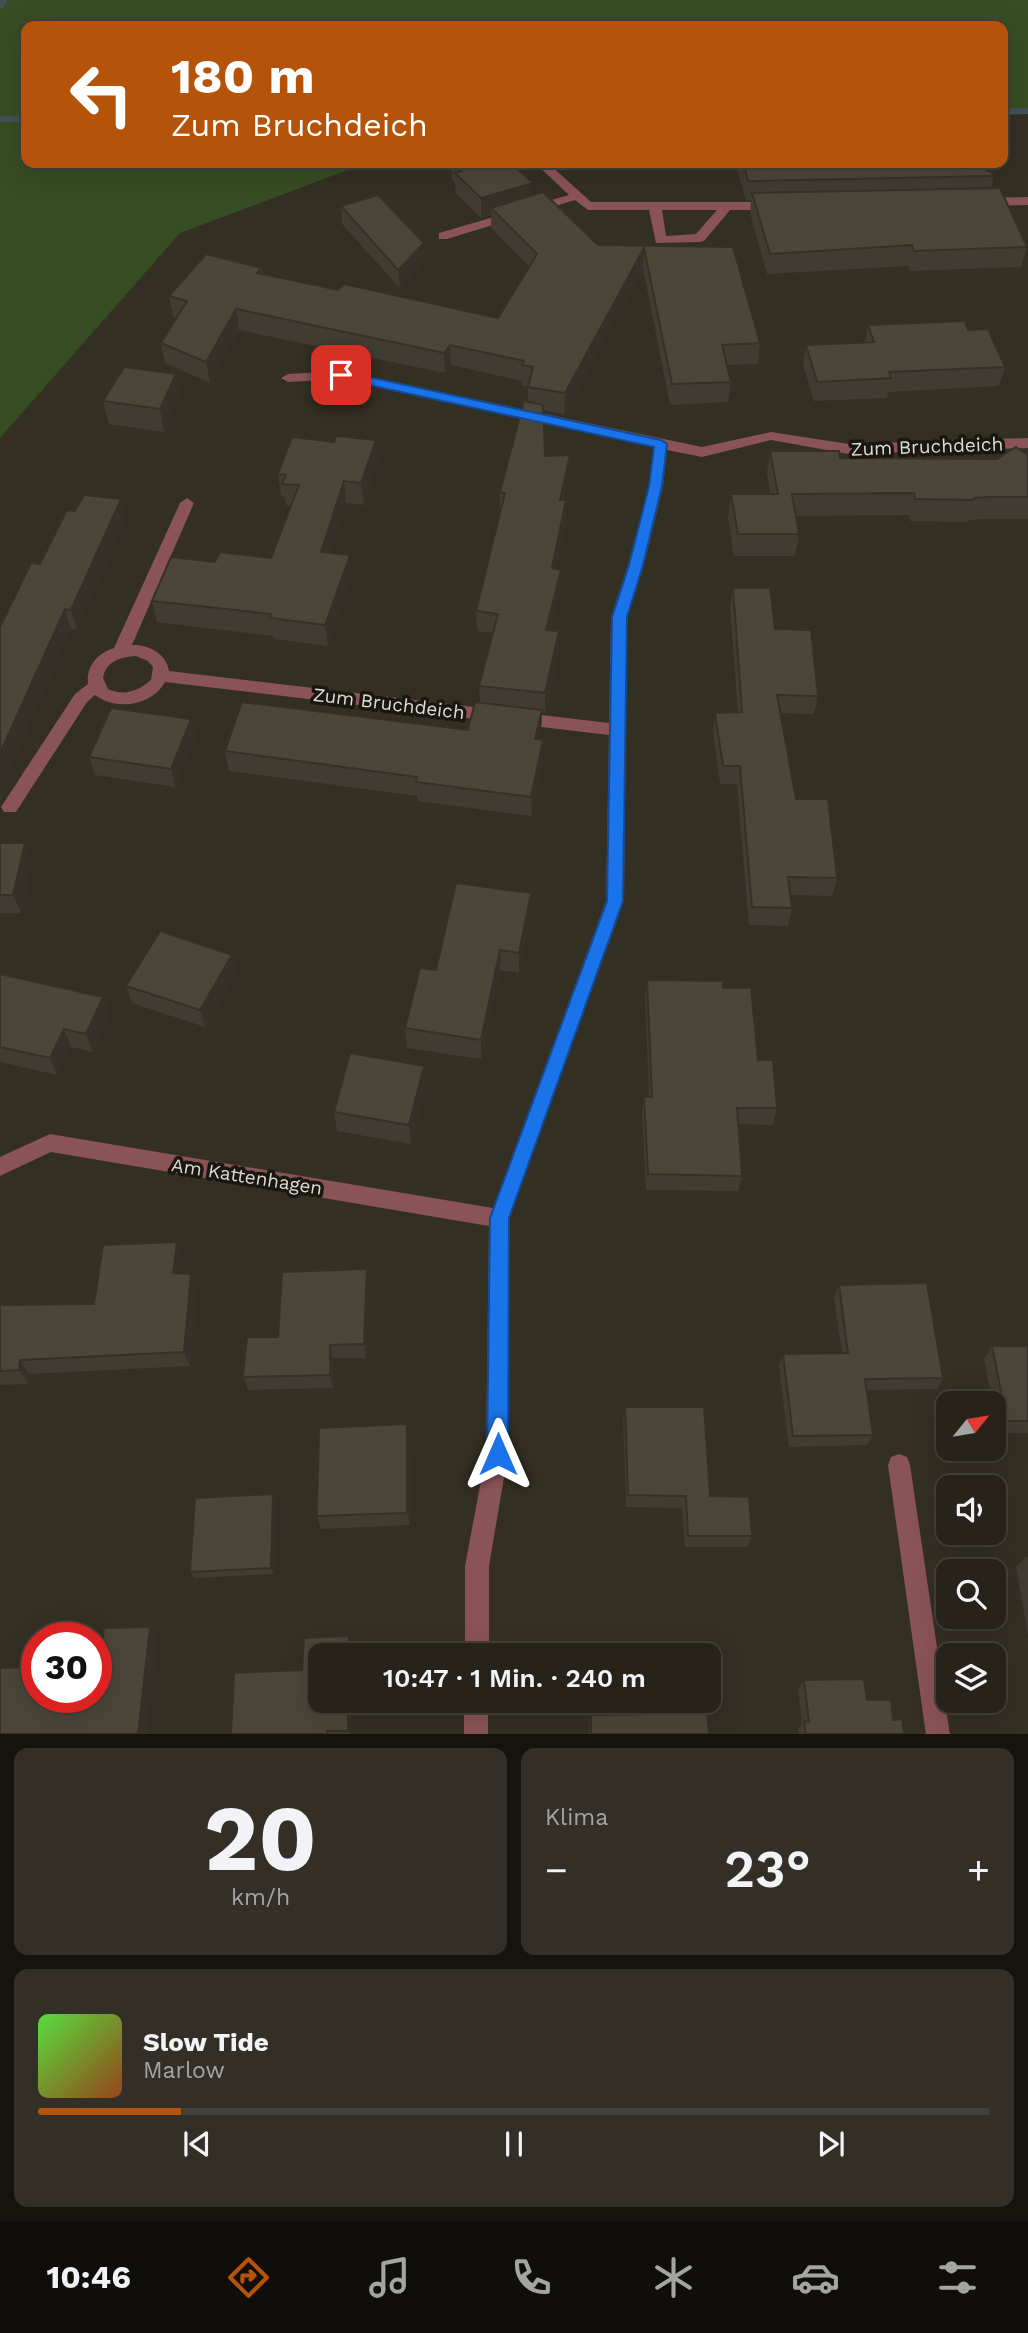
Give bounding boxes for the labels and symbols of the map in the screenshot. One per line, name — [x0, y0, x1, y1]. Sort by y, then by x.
pin — [311, 345, 371, 405]
street label: Zum Bruchdeich — [850, 432, 1004, 461]
street label: Zum Bruchdeich — [312, 683, 466, 724]
street label: Am Kattenhagen — [170, 1153, 324, 1200]
north arrow — [936, 1391, 1006, 1461]
position arrow — [461, 1417, 535, 1491]
speed limit sign: 30 — [21, 1622, 112, 1713]

